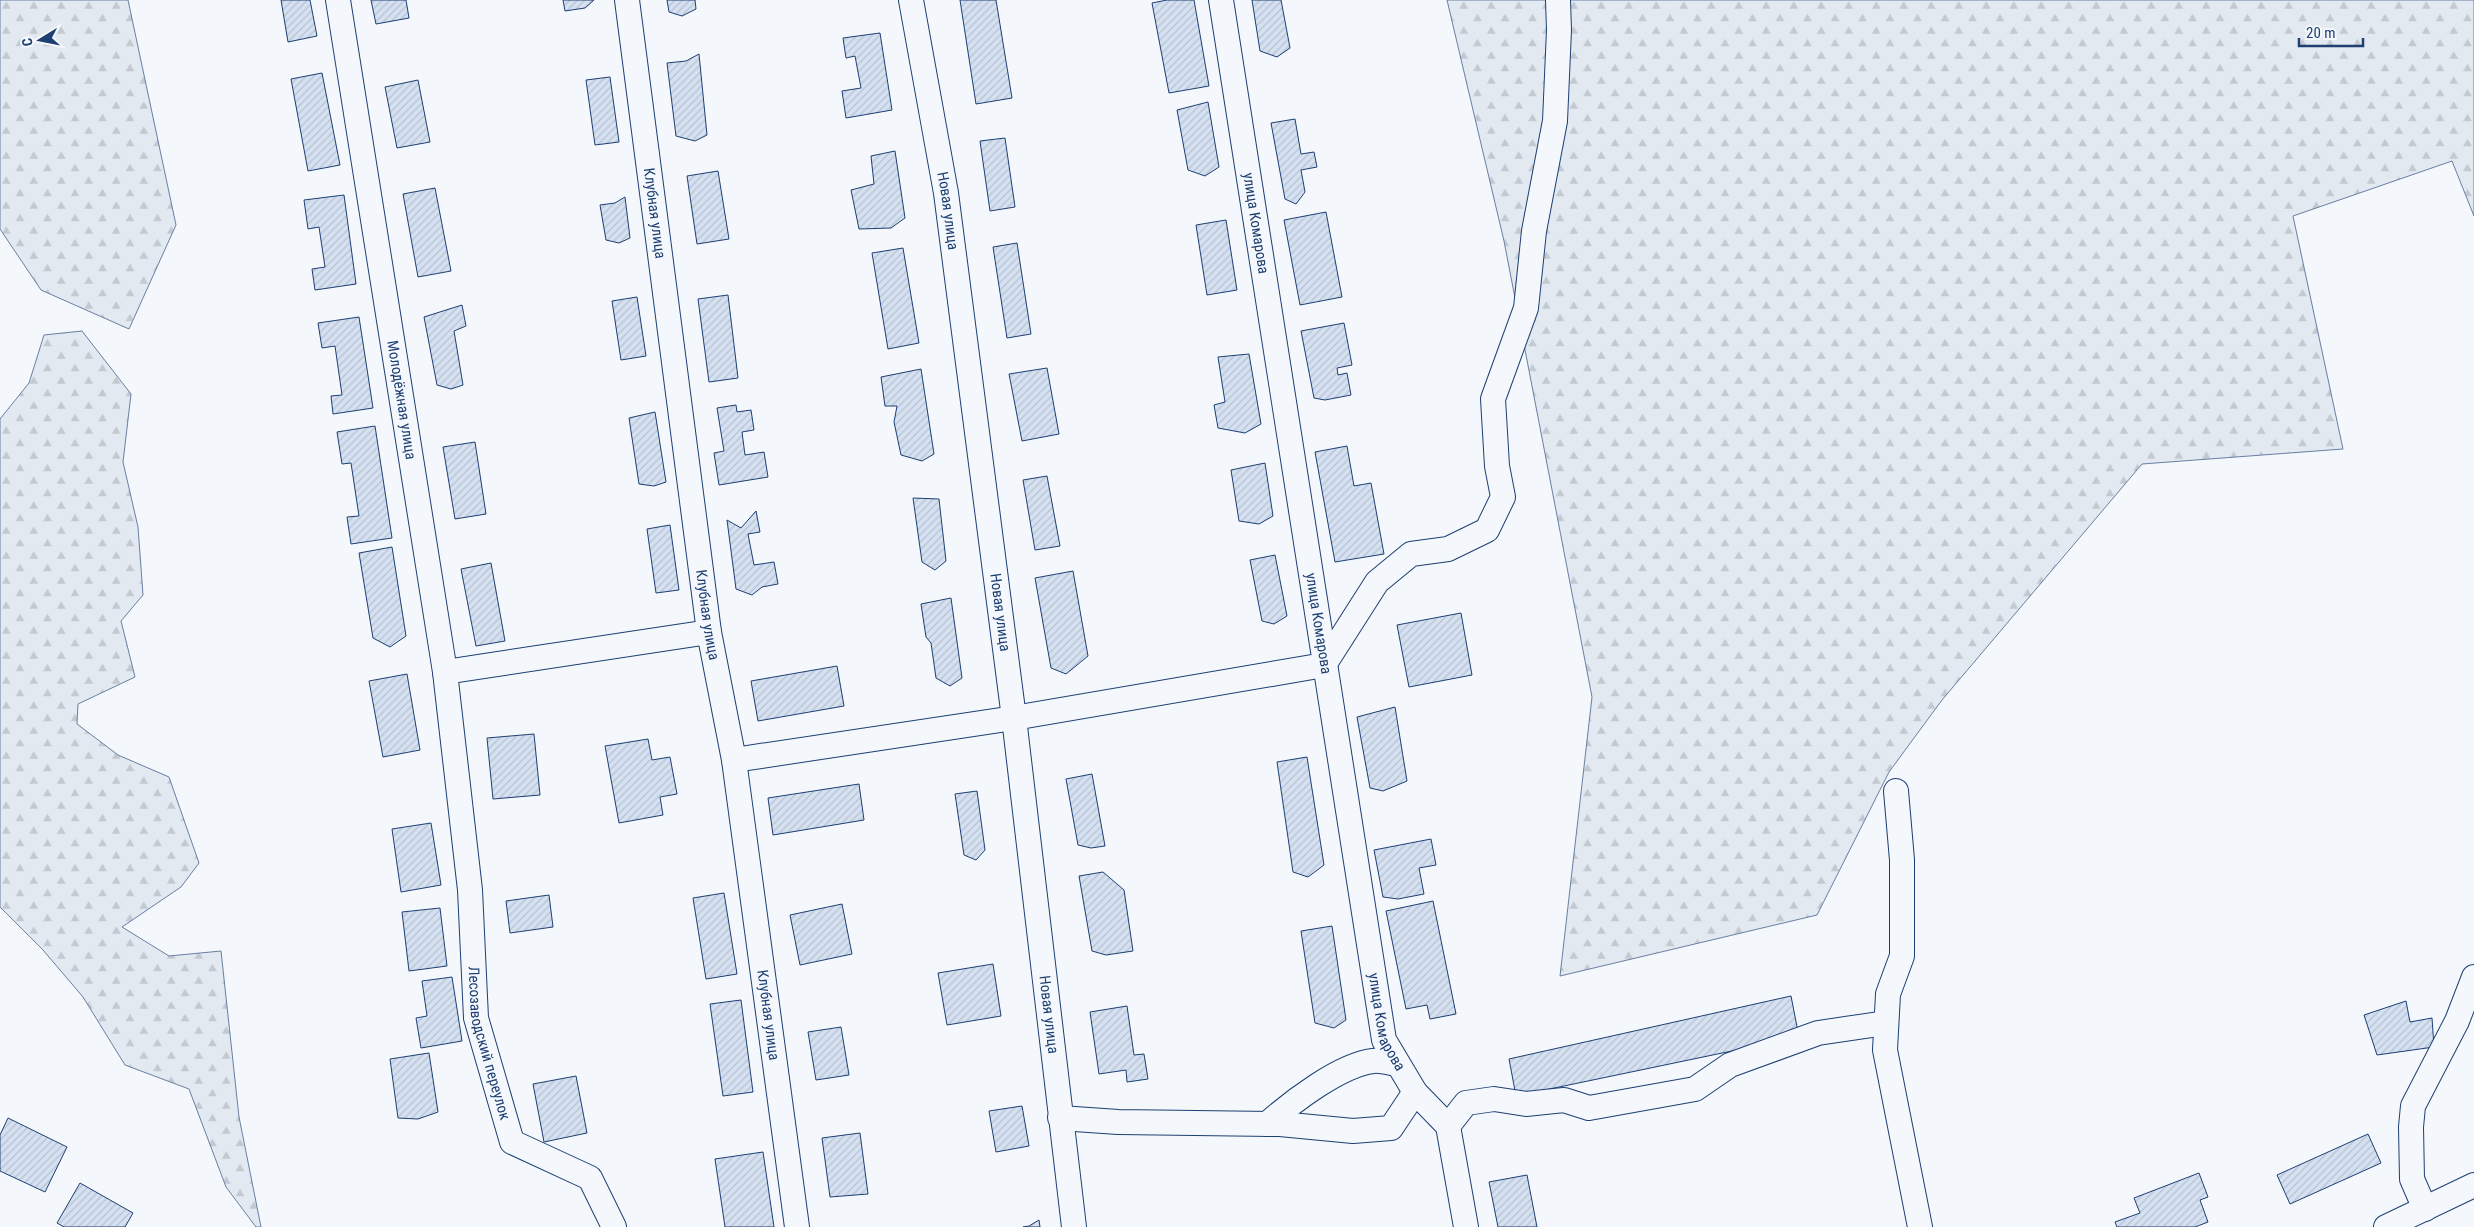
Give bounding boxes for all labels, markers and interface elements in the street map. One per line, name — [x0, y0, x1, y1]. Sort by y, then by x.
north arrow — [15, 15, 65, 65]
scale bar — [2299, 15, 2363, 47]
text: 20 m — [2306, 24, 2336, 42]
text: С — [19, 37, 36, 48]
street label: Клубная улица — [640, 167, 669, 260]
street label: Новая улица — [933, 170, 962, 251]
street label: улица Комарова — [1239, 171, 1273, 275]
street label: Молодёжная улица — [383, 339, 420, 461]
street label: Клубная улица — [692, 568, 723, 662]
street label: Новая улица — [986, 572, 1014, 652]
street label: улица Комарова — [1302, 572, 1335, 675]
street label: Лесозаводский переулок — [465, 966, 514, 1122]
street label: Клубная улица — [753, 969, 783, 1061]
street label: улица Комарова — [1365, 972, 1409, 1074]
street label: Новая улица — [1035, 974, 1062, 1055]

